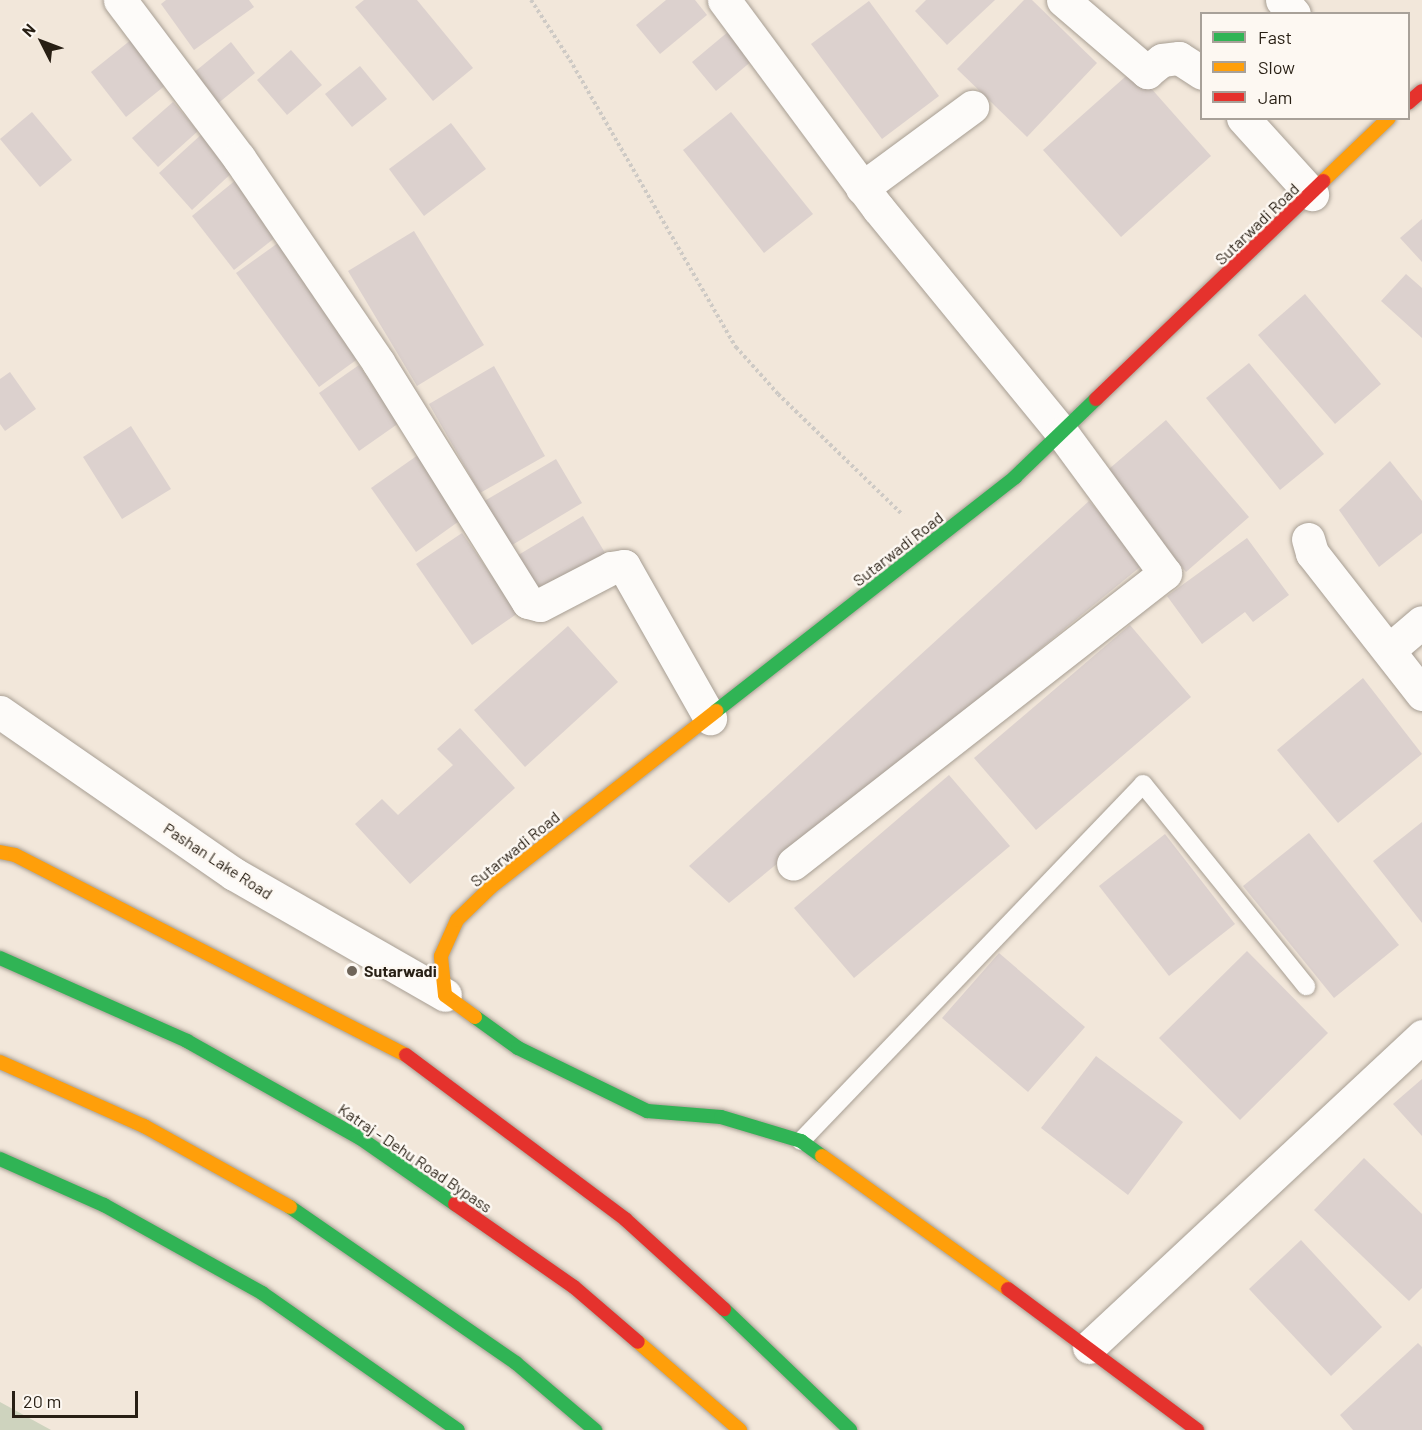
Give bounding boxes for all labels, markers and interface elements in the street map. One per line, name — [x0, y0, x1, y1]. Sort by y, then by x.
north arrow — [12, 12, 72, 72]
legend — [1200, 12, 1410, 120]
text: N — [18, 19, 39, 40]
text: Fast — [1258, 26, 1292, 48]
text: Slow — [1258, 56, 1295, 78]
text: Jam — [1258, 86, 1292, 108]
street label: Sutarwadi Road — [1211, 179, 1303, 269]
street label: Sutarwadi Road — [849, 508, 947, 590]
street label: Sutarwadi Road — [467, 807, 563, 891]
street label: Pashan Lake Road — [160, 819, 276, 903]
place label: Sutarwadi — [364, 961, 437, 981]
marker: Sutarwadi — [345, 964, 359, 978]
street label: Katraj - Dehu Road Bypass — [335, 1099, 495, 1217]
scale bar — [15, 1379, 141, 1417]
text: 20 m — [23, 1390, 61, 1412]

